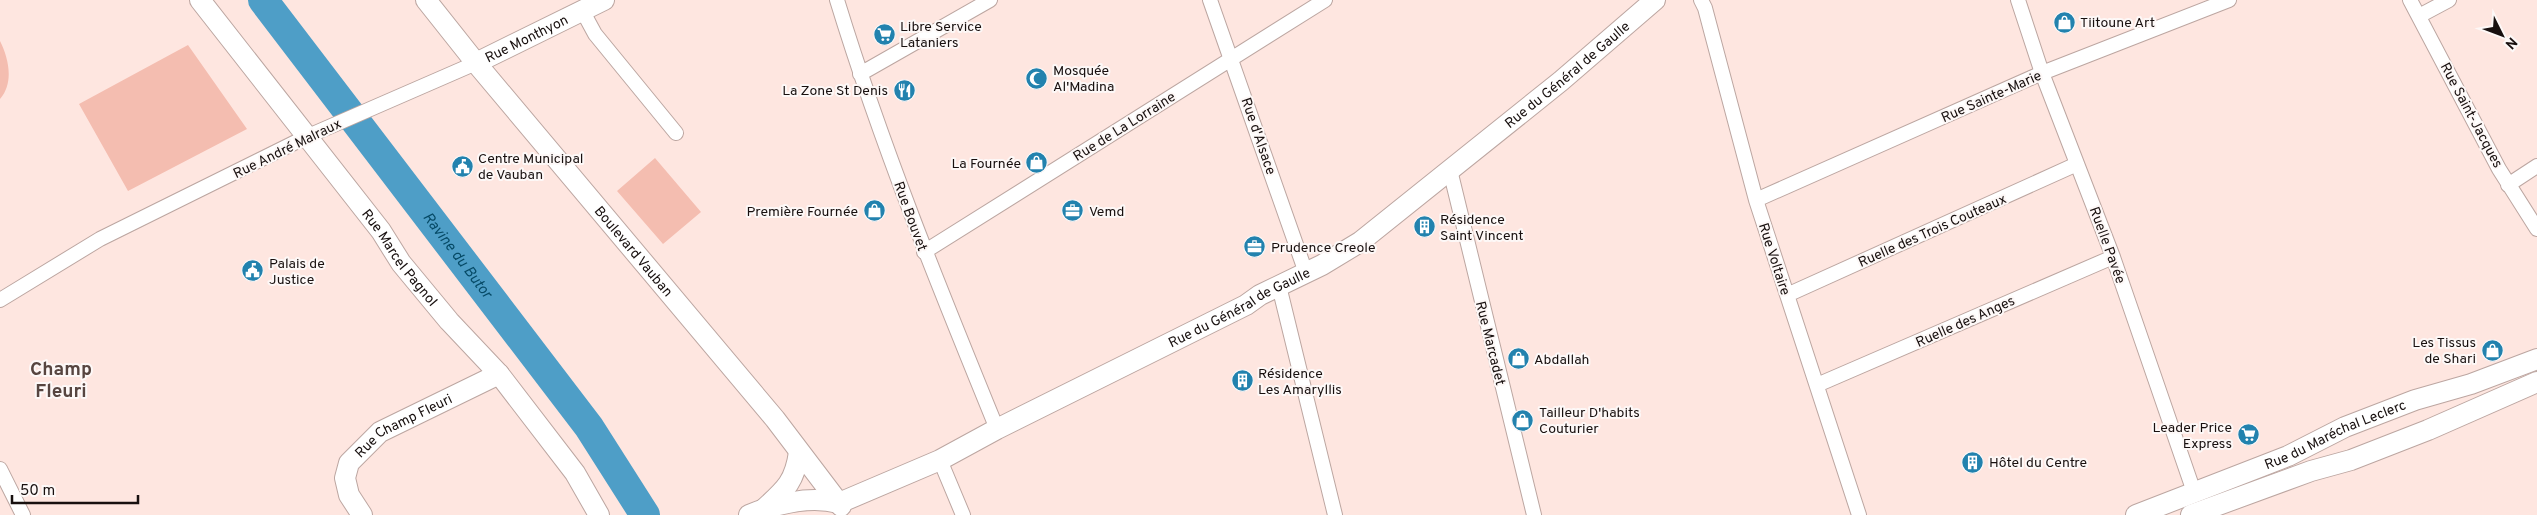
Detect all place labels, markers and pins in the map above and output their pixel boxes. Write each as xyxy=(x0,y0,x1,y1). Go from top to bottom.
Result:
shop icon: Tiitoune Art xyxy=(2052,10,2076,34)
place label: Tiitoune Art xyxy=(2080,15,2155,32)
place label: Libre Service Lataniers xyxy=(900,19,982,52)
supermarket icon: Libre Service Lataniers xyxy=(872,22,896,46)
place label: Mosquée Al'Madina xyxy=(1053,63,1114,96)
mosque icon: Mosquée Al'Madina xyxy=(1025,66,1049,90)
restaurant icon: La Zone St Denis xyxy=(892,78,916,102)
place label: La Zone St Denis xyxy=(782,83,888,100)
place label: Centre Municipal de Vauban xyxy=(478,151,584,184)
shop icon: La Fournée xyxy=(1025,151,1049,175)
public building icon: Centre Municipal de Vauban xyxy=(450,154,474,178)
place label: La Fournée xyxy=(951,156,1021,173)
shop icon: Première Fournée xyxy=(862,199,886,223)
office icon: Vemd xyxy=(1061,199,1085,223)
place label: Première Fournée xyxy=(746,204,858,221)
place label: Vemd xyxy=(1089,204,1124,221)
place label: Résidence Saint Vincent xyxy=(1440,212,1524,245)
building icon: Résidence Saint Vincent xyxy=(1412,215,1436,239)
office icon: Prudence Creole xyxy=(1243,235,1267,259)
place label: Prudence Creole xyxy=(1271,240,1375,257)
place label: Palais de Justice xyxy=(269,256,325,289)
public building icon: Palais de Justice xyxy=(241,259,265,283)
place label: Les Tissus de Shari xyxy=(2412,335,2476,368)
shop icon: Les Tissus de Shari xyxy=(2480,338,2504,362)
shop icon: Abdallah xyxy=(1506,347,1530,371)
place label: Abdallah xyxy=(1534,352,1589,369)
place label: Résidence Les Amaryllis xyxy=(1258,366,1342,399)
building icon: Résidence Les Amaryllis xyxy=(1230,369,1254,393)
place label: Tailleur D'habits Couturier xyxy=(1539,405,1640,438)
shop icon: Tailleur D'habits Couturier xyxy=(1511,408,1535,432)
place label: Leader Price Express xyxy=(2152,420,2232,453)
supermarket icon: Leader Price Express xyxy=(2236,423,2260,447)
building icon: Hôtel du Centre xyxy=(1961,450,1985,474)
place label: Hôtel du Centre xyxy=(1989,455,2087,472)

